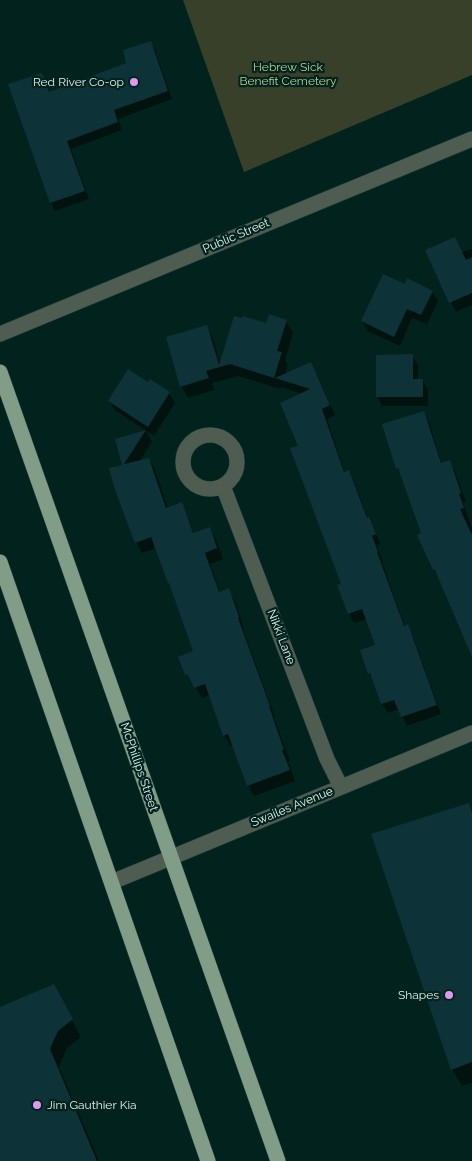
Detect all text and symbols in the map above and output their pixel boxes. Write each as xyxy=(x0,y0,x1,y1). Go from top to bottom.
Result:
park label: Hebrew Sick Benefit Cemetery xyxy=(239,60,337,88)
place label: Red River Co-op xyxy=(33,75,124,89)
marker: Red River Co-op xyxy=(128,76,140,88)
street label: Public Street xyxy=(201,216,271,256)
street label: Nikki Lane xyxy=(264,607,298,667)
street label: McPhillips Street xyxy=(117,721,161,813)
street label: Swailes Avenue xyxy=(249,784,335,830)
place label: Shapes xyxy=(398,988,439,1002)
marker: Shapes xyxy=(443,989,455,1001)
place label: Jim Gauthier Kia xyxy=(47,1098,137,1112)
marker: Jim Gauthier Kia xyxy=(31,1099,43,1111)

